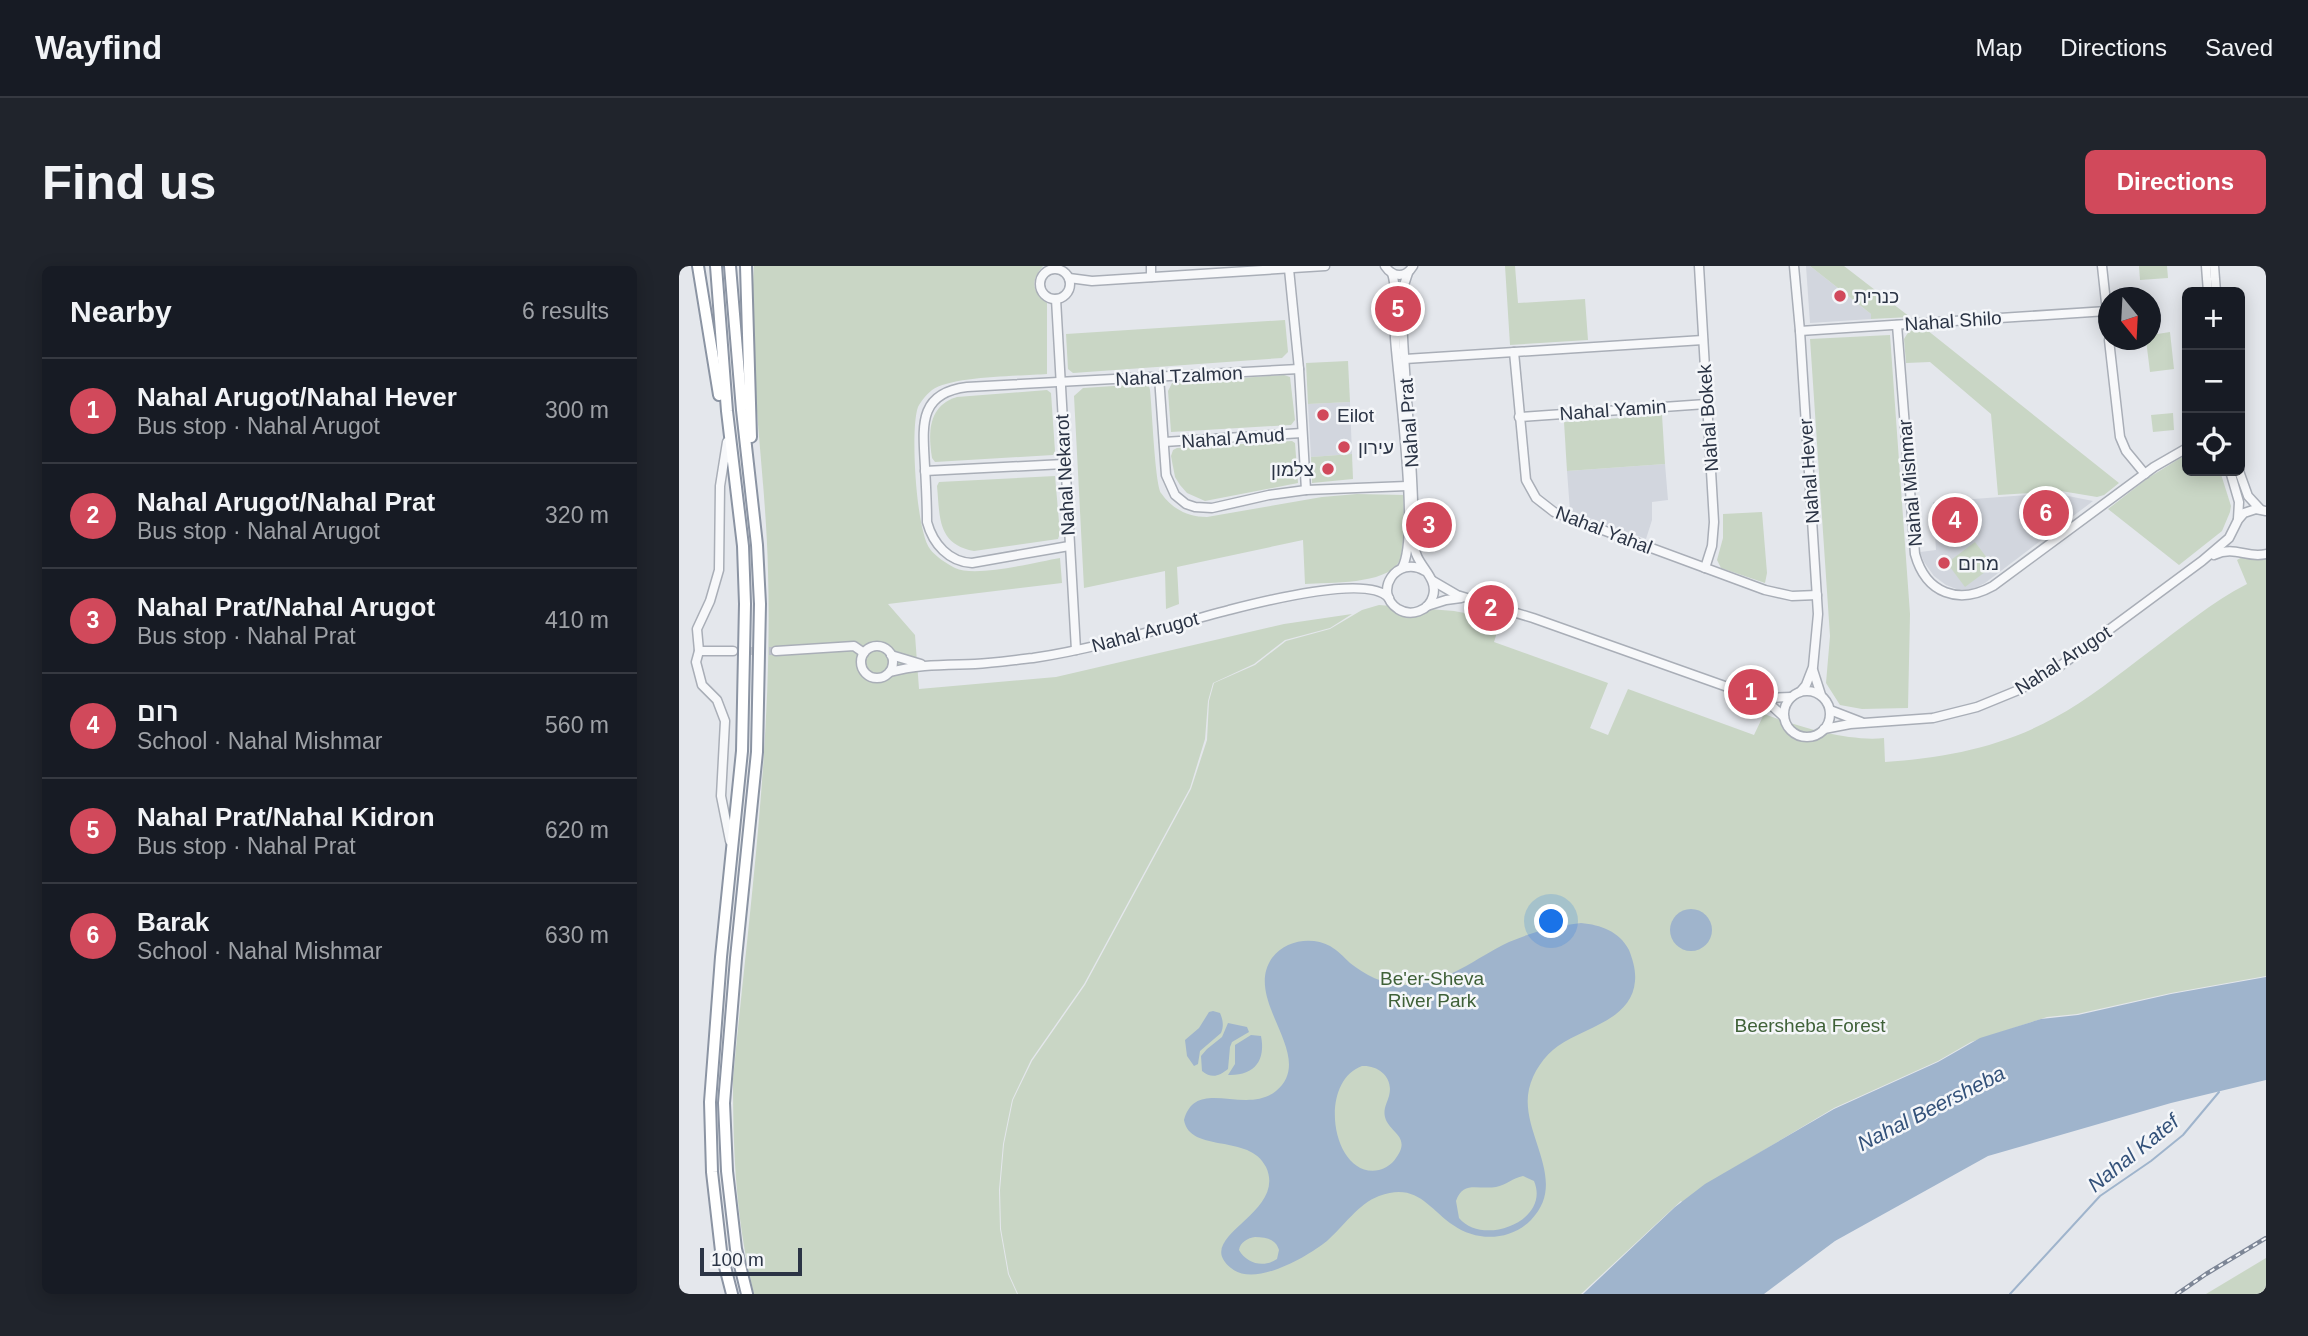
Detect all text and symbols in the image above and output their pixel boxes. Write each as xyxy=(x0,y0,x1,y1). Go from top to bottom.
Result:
text: Wayfind xyxy=(35,29,162,66)
text: Map xyxy=(1976,34,2022,61)
text: Directions xyxy=(2060,34,2167,61)
text: Saved xyxy=(2205,34,2273,61)
button: Directions xyxy=(2085,150,2266,214)
text: Find us xyxy=(42,155,216,209)
pin: 5 xyxy=(1375,283,1421,335)
place label: כנרית xyxy=(1854,286,1899,307)
north arrow xyxy=(2098,287,2161,350)
map controls xyxy=(2182,287,2245,476)
button: + xyxy=(2182,287,2245,350)
marker: כנרית xyxy=(1832,288,1848,304)
text: Nearby xyxy=(70,295,172,328)
text: 6 results xyxy=(522,298,609,324)
street label: Nahal Shilo xyxy=(1904,307,2002,335)
button: − xyxy=(2182,350,2245,413)
street label: Nahal Tzalmon xyxy=(1115,362,1243,390)
street label: Nahal Bokek xyxy=(1694,363,1722,472)
street label: Nahal Prat xyxy=(1395,377,1423,469)
text: Nahal Arugot/Nahal Hever xyxy=(137,382,457,412)
street label: Nahal Yamin xyxy=(1559,396,1667,424)
text: 1 xyxy=(87,397,99,423)
text: 300 m xyxy=(545,397,609,423)
place label: Eilot xyxy=(1337,405,1375,426)
marker: Eilot xyxy=(1315,407,1331,423)
text: Bus stop · Nahal Arugot xyxy=(137,413,380,439)
street label: Nahal Nekarot xyxy=(1051,413,1079,536)
button: locate xyxy=(2182,413,2245,476)
street label: Nahal Hever xyxy=(1795,417,1823,524)
street label: Nahal Mishmar xyxy=(1894,418,1926,548)
street label: Nahal Amud xyxy=(1181,424,1285,452)
place label: עירון xyxy=(1358,437,1394,458)
marker: עירון xyxy=(1336,439,1352,455)
place label: צלמון xyxy=(1271,459,1314,480)
marker: צלמון xyxy=(1320,461,1336,477)
text: Nahal Arugot/Nahal Prat xyxy=(137,487,435,517)
pin: 6 xyxy=(2023,487,2069,539)
pin: 4 xyxy=(1932,494,1978,546)
pin: 3 xyxy=(1406,499,1452,551)
text: 2 xyxy=(87,502,99,528)
text: 320 m xyxy=(545,502,609,528)
street label: Nahal Yahal xyxy=(1553,502,1655,558)
text: Bus stop · Nahal Arugot xyxy=(137,518,380,544)
place label: מרום xyxy=(1958,553,1999,574)
marker: מרום xyxy=(1936,555,1952,571)
pin: 2 xyxy=(1468,582,1514,634)
text: Nahal Prat/Nahal Arugot xyxy=(137,592,435,622)
text: 3 xyxy=(87,607,99,633)
text: 410 m xyxy=(545,607,609,633)
street label: Nahal Arugot xyxy=(1089,607,1201,656)
street label: Nahal Arugot xyxy=(2011,621,2115,699)
text: Bus stop · Nahal Prat xyxy=(137,623,356,649)
pin: 1 xyxy=(1728,666,1774,718)
text: רום xyxy=(137,697,179,727)
text: 4 xyxy=(87,712,99,738)
text: 560 m xyxy=(545,712,609,738)
text: School · Nahal Mishmar xyxy=(137,728,382,754)
text: Nahal Prat/Nahal Kidron xyxy=(137,802,435,832)
text: 5 xyxy=(87,817,99,843)
text: 620 m xyxy=(545,817,609,843)
text: Bus stop · Nahal Prat xyxy=(137,833,356,859)
your location xyxy=(1534,904,1568,938)
text: Barak xyxy=(137,907,209,937)
text: 6 xyxy=(87,922,99,948)
text: 630 m xyxy=(545,922,609,948)
text: School · Nahal Mishmar xyxy=(137,938,382,964)
park label: Be'er-Sheva River Park xyxy=(1380,968,1484,1011)
park label: Beersheba Forest xyxy=(1734,1015,1886,1036)
water label: Nahal Beersheba xyxy=(1853,1061,2009,1155)
water label: Nahal Katef xyxy=(2083,1108,2185,1196)
scale bar xyxy=(700,1245,801,1277)
text: 100 m xyxy=(711,1249,764,1270)

